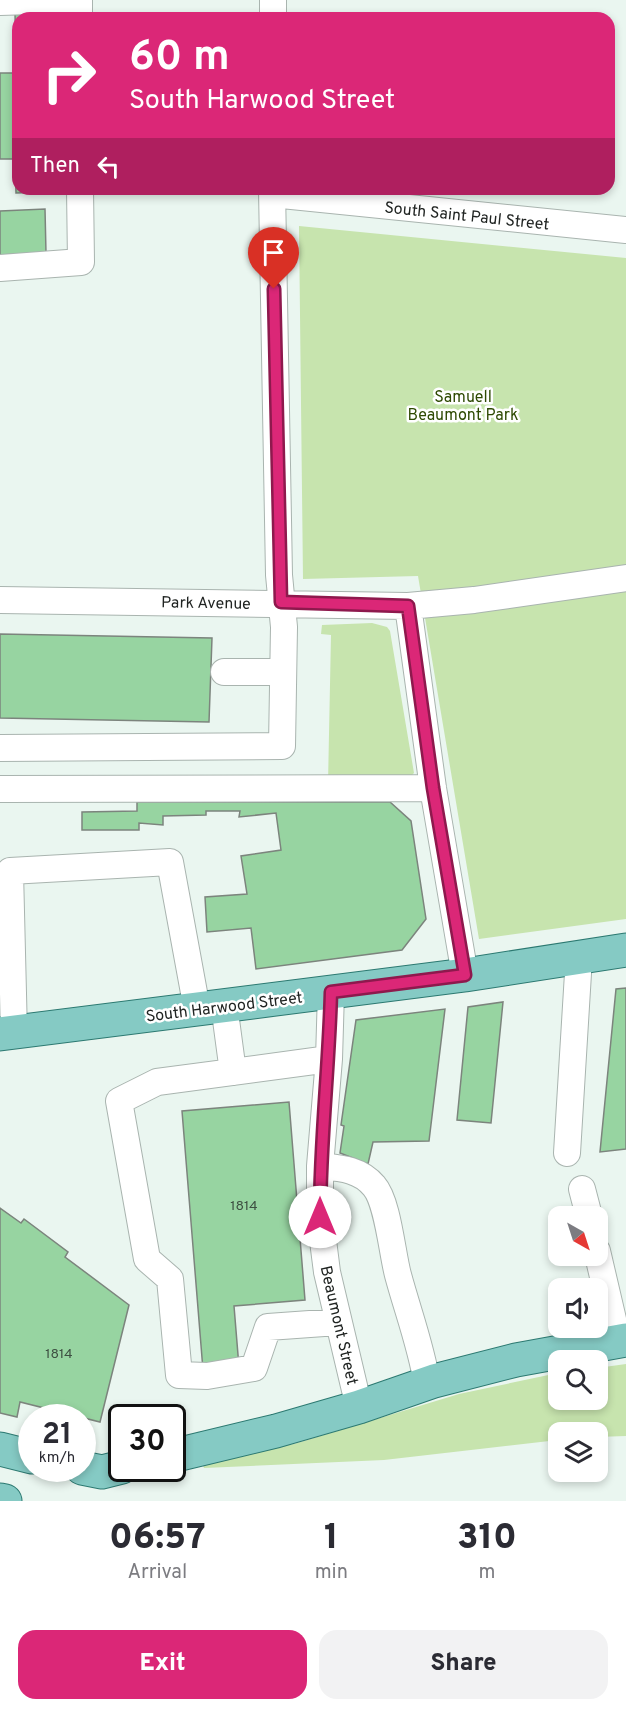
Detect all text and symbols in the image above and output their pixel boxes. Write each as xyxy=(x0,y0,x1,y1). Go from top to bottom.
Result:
text: 60 m xyxy=(129,32,230,85)
icon: right xyxy=(30,36,108,114)
text: South Harwood Street xyxy=(129,84,395,118)
icon: left xyxy=(92,150,125,183)
text: Then xyxy=(30,153,80,180)
street label: South Saint Paul Street xyxy=(383,198,550,236)
pin xyxy=(248,227,299,289)
icon: arrive xyxy=(257,236,290,269)
park label: Samuell Beaumont Park xyxy=(408,388,518,426)
street label: Park Avenue xyxy=(161,593,251,615)
street label: South Harwood Street xyxy=(145,988,304,1028)
position arrow xyxy=(288,1185,352,1249)
house number: 1814 xyxy=(230,1198,258,1215)
north arrow xyxy=(548,1206,608,1266)
map controls xyxy=(548,1206,608,1482)
street label: Beaumont Street xyxy=(315,1264,362,1387)
button: sound xyxy=(548,1278,608,1338)
house number: 1814 xyxy=(45,1346,73,1363)
button: search xyxy=(548,1350,608,1410)
speed limit sign: 30 xyxy=(108,1404,186,1482)
text: 21 xyxy=(42,1417,72,1454)
button: layers xyxy=(548,1422,608,1482)
text: km/h xyxy=(39,1449,75,1468)
text: 06:57 xyxy=(109,1516,206,1562)
text: 1 xyxy=(324,1516,339,1562)
text: 310 xyxy=(457,1516,517,1562)
text: Arrival xyxy=(128,1560,187,1586)
text: min xyxy=(315,1560,348,1586)
text: m xyxy=(478,1560,495,1586)
button: Exit xyxy=(18,1630,307,1699)
button: Share xyxy=(319,1630,608,1699)

